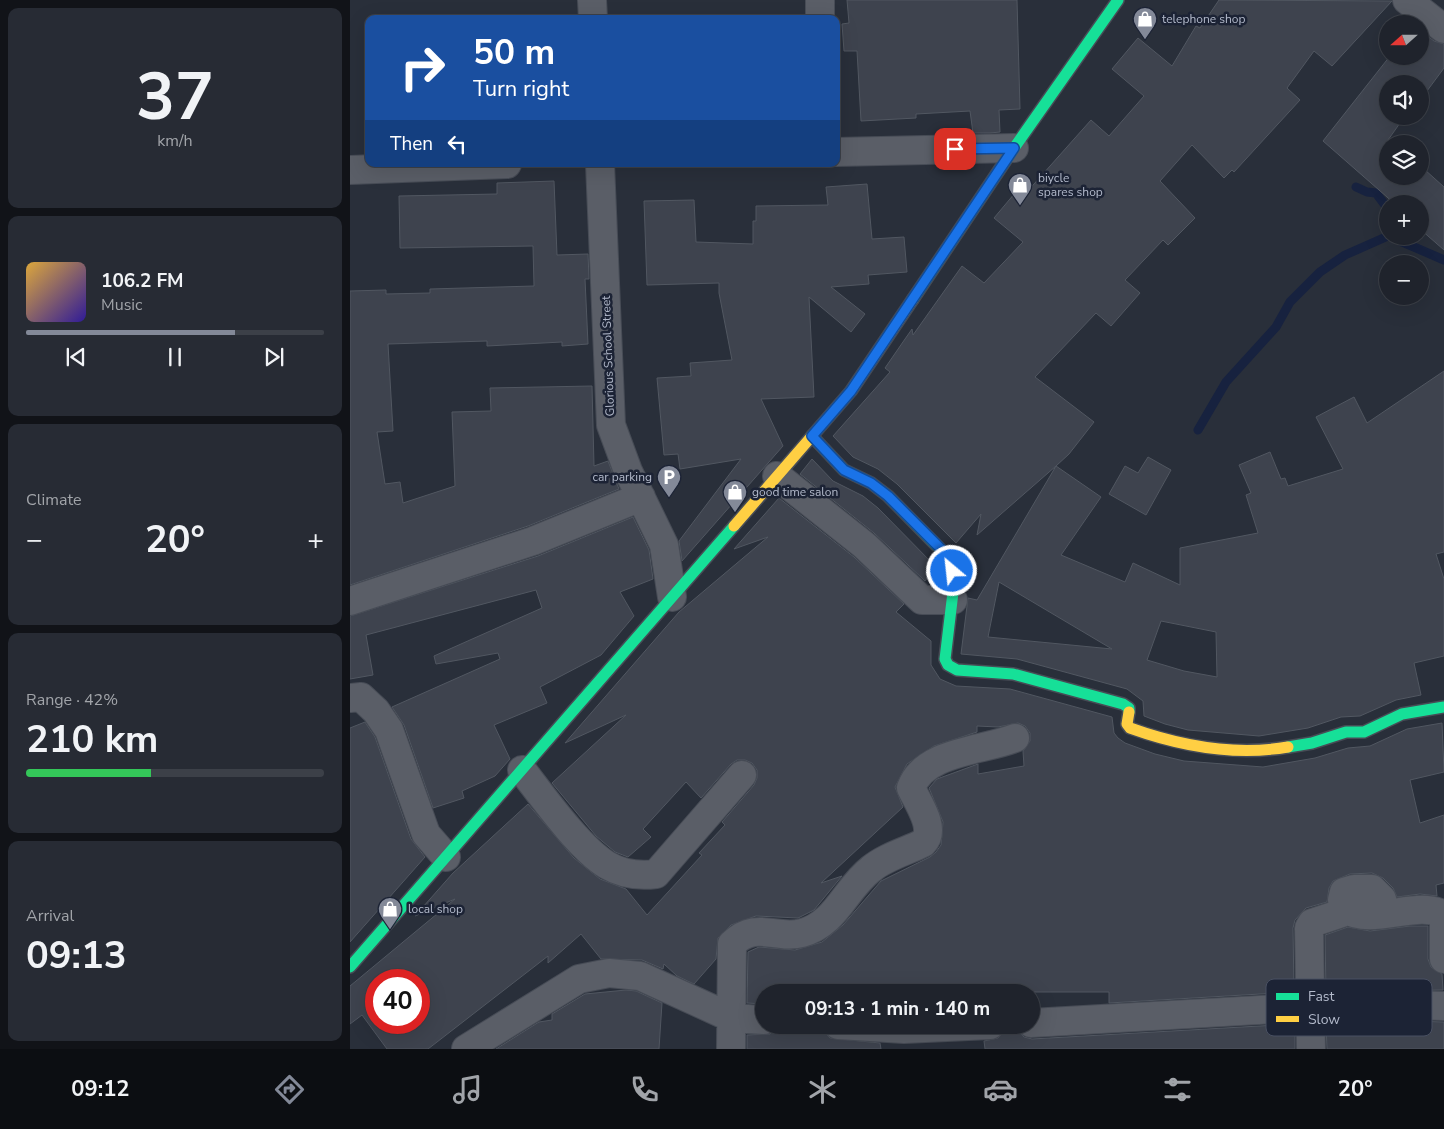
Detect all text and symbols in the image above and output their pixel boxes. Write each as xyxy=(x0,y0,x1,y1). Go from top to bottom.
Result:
shop icon: telephone shop xyxy=(1132,6,1158,40)
place label: telephone shop xyxy=(1162,11,1245,27)
north arrow xyxy=(1379,15,1429,65)
map controls xyxy=(1379,15,1429,305)
text: 50 m xyxy=(473,29,555,76)
icon: right xyxy=(390,35,455,100)
text: 37 xyxy=(136,53,214,142)
text: Turn right xyxy=(473,74,569,104)
button: sound xyxy=(1379,75,1429,125)
pin xyxy=(934,128,976,170)
text: km/h xyxy=(157,130,193,152)
icon: left xyxy=(443,130,471,158)
text: Then xyxy=(390,131,433,157)
icon: arrive xyxy=(941,135,969,163)
button: layers xyxy=(1379,135,1429,185)
place label: biycle spares shop xyxy=(1038,170,1103,200)
shop icon: biycle spares shop xyxy=(1007,172,1033,206)
button: + xyxy=(1379,195,1429,245)
button: − xyxy=(1379,255,1429,305)
text: 106.2 FM xyxy=(101,268,184,294)
text: Music xyxy=(101,294,142,316)
street label: Glorious School Street xyxy=(598,295,618,417)
icon: previous xyxy=(62,343,90,371)
icon: pause xyxy=(161,343,189,371)
icon: next xyxy=(260,343,288,371)
parking icon: car parking xyxy=(656,464,682,498)
place label: car parking xyxy=(592,469,652,485)
shop icon: good time salon xyxy=(722,479,748,513)
place label: good time salon xyxy=(752,484,838,500)
text: Climate xyxy=(26,489,81,511)
text: 20° xyxy=(145,514,205,565)
text: − xyxy=(26,521,43,559)
text: + xyxy=(307,521,324,559)
position arrow xyxy=(925,544,977,596)
text: Range · 42% xyxy=(26,689,118,711)
text: 210 km xyxy=(26,714,158,765)
shop icon: local shop xyxy=(377,896,403,930)
place label: local shop xyxy=(408,901,463,917)
text: Arrival xyxy=(26,905,74,927)
text: 09:13 xyxy=(26,930,127,981)
speed limit sign: 40 xyxy=(365,969,430,1034)
legend xyxy=(1266,979,1432,1036)
text: Fast xyxy=(1308,987,1334,1006)
text: 09:13 · 1 min · 140 m xyxy=(805,996,990,1022)
text: Slow xyxy=(1308,1010,1340,1029)
icon: directions xyxy=(272,1072,307,1107)
icon: music xyxy=(450,1072,485,1107)
icon: phone xyxy=(627,1072,662,1107)
icon: climate xyxy=(805,1072,840,1107)
icon: car xyxy=(983,1072,1018,1107)
icon: filters xyxy=(1160,1072,1195,1107)
text: 09:12 xyxy=(71,1074,130,1104)
text: 20° xyxy=(1338,1074,1373,1104)

